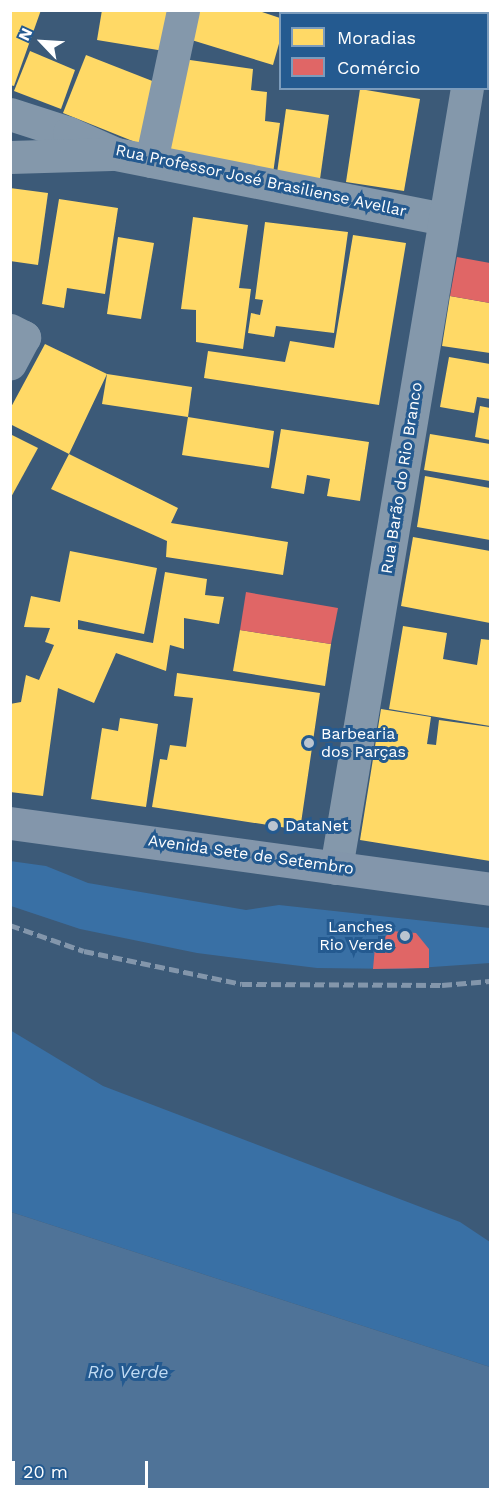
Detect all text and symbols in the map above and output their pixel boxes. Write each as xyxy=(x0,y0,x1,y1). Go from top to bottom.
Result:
north arrow xyxy=(12,12,72,72)
legend xyxy=(279,12,489,90)
text: N xyxy=(14,25,36,44)
text: Moradias xyxy=(337,27,416,48)
text: Comércio xyxy=(337,57,420,78)
street label: Rua Professor José Brasiliense Avellar xyxy=(113,141,409,221)
street label: Rua Barão do Rio Branco xyxy=(377,381,427,575)
place label: Barbearia dos Parças xyxy=(321,724,406,762)
marker: Barbearia dos Parças xyxy=(302,736,316,750)
place label: DataNet xyxy=(285,816,348,836)
marker: DataNet xyxy=(266,819,280,833)
street label: Avenida Sete de Setembro xyxy=(147,831,355,879)
place label: Lanches Rio Verde xyxy=(319,917,393,955)
marker: Lanches Rio Verde xyxy=(398,929,412,943)
water label: Rio Verde xyxy=(87,1361,169,1383)
scale bar xyxy=(15,1449,152,1487)
text: 20 m xyxy=(23,1461,68,1482)

